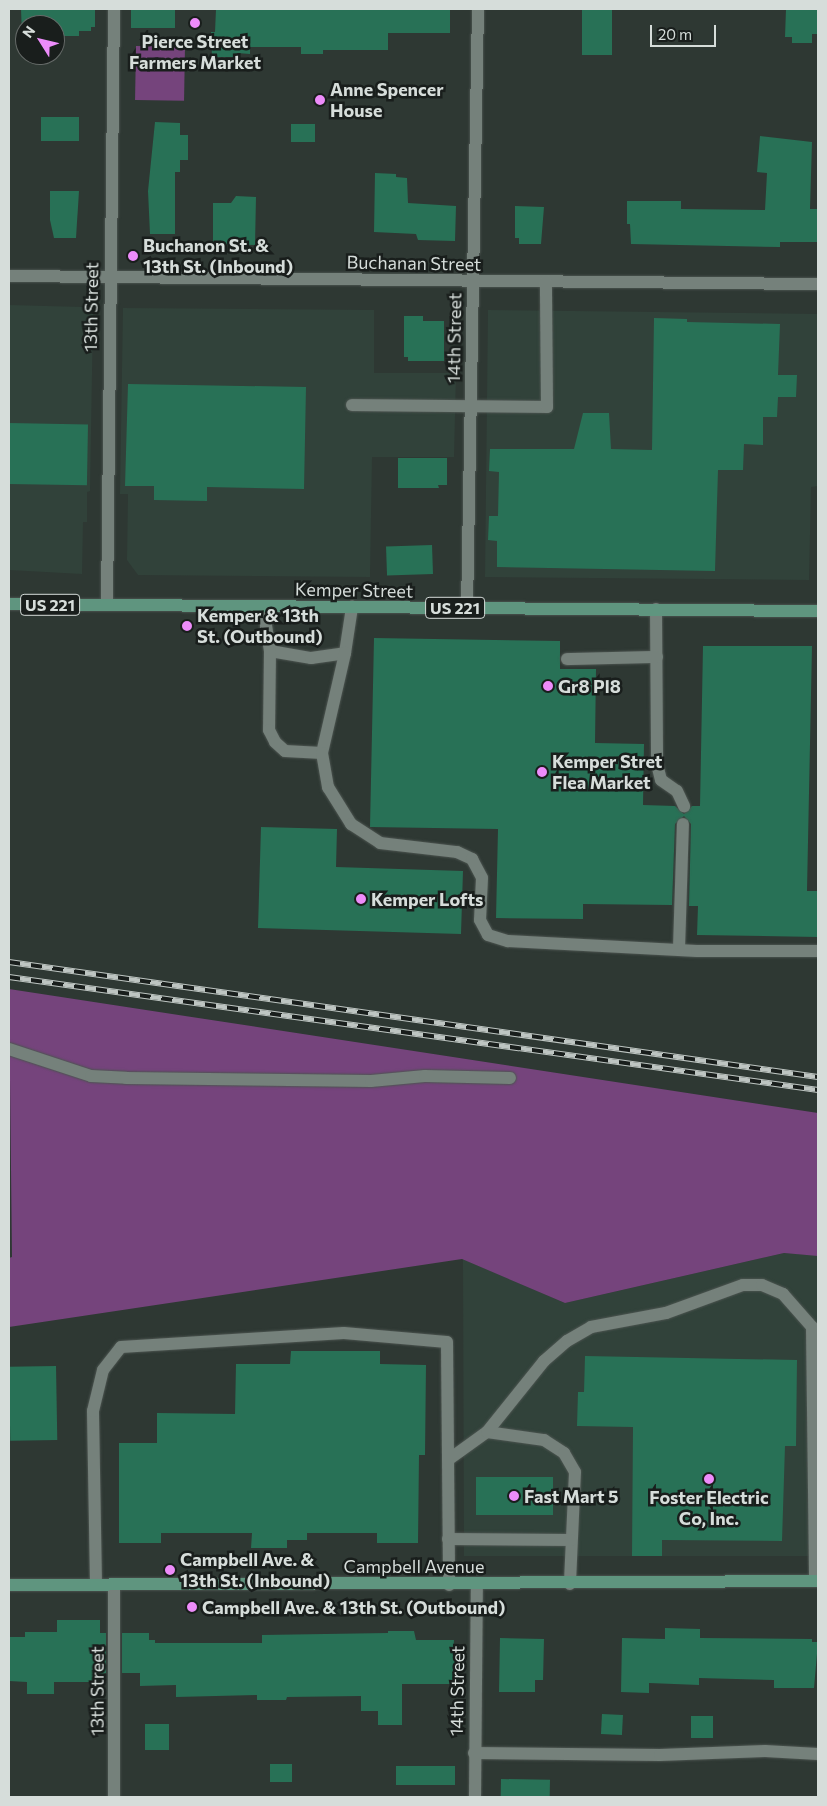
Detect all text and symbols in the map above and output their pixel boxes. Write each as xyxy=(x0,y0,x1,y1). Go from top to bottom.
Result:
north arrow xyxy=(15,15,65,65)
scale bar xyxy=(652,15,718,47)
marker: Pierce Street Farmers Market xyxy=(189,17,201,29)
text: N xyxy=(18,22,38,41)
text: 20 m xyxy=(658,25,692,43)
place label: Pierce Street Farmers Market xyxy=(129,31,261,74)
place label: Anne Spencer House xyxy=(330,79,444,122)
marker: Anne Spencer House xyxy=(314,94,326,106)
place label: Buchanon St. & 13th St. (Inbound) xyxy=(143,235,293,278)
marker: Buchanon St. & 13th St. (Inbound) xyxy=(127,250,139,262)
street label: Buchanan Street xyxy=(346,251,482,275)
street label: 13th Street xyxy=(79,262,103,352)
street label: 14th Street xyxy=(442,293,466,383)
street label: Kemper Street xyxy=(295,578,413,602)
road number: US 221 xyxy=(20,592,80,618)
road number: US 221 xyxy=(425,594,485,622)
place label: Kemper & 13th St. (Outbound) xyxy=(197,605,323,648)
marker: Kemper & 13th St. (Outbound) xyxy=(181,620,193,632)
place label: Gr8 Pl8 xyxy=(558,675,621,697)
marker: Gr8 Pl8 xyxy=(542,680,554,692)
place label: Kemper Stret Flea Market xyxy=(552,751,662,794)
marker: Kemper Stret Flea Market xyxy=(536,766,548,778)
place label: Kemper Lofts xyxy=(371,888,483,910)
marker: Kemper Lofts xyxy=(355,893,367,905)
marker: Foster Electric Co, Inc. xyxy=(703,1473,715,1485)
place label: Fast Mart 5 xyxy=(524,1485,618,1507)
place label: Foster Electric Co, Inc. xyxy=(649,1487,769,1530)
marker: Fast Mart 5 xyxy=(508,1490,520,1502)
place label: Campbell Ave. & 13th St. (Inbound) xyxy=(180,1549,330,1592)
street label: Campbell Avenue xyxy=(344,1555,484,1577)
marker: Campbell Ave. & 13th St. (Inbound) xyxy=(164,1564,176,1576)
place label: Campbell Ave. & 13th St. (Outbound) xyxy=(202,1596,506,1618)
marker: Campbell Ave. & 13th St. (Outbound) xyxy=(186,1601,198,1613)
street label: 13th Street xyxy=(86,1646,108,1736)
street label: 14th Street xyxy=(445,1646,469,1736)

